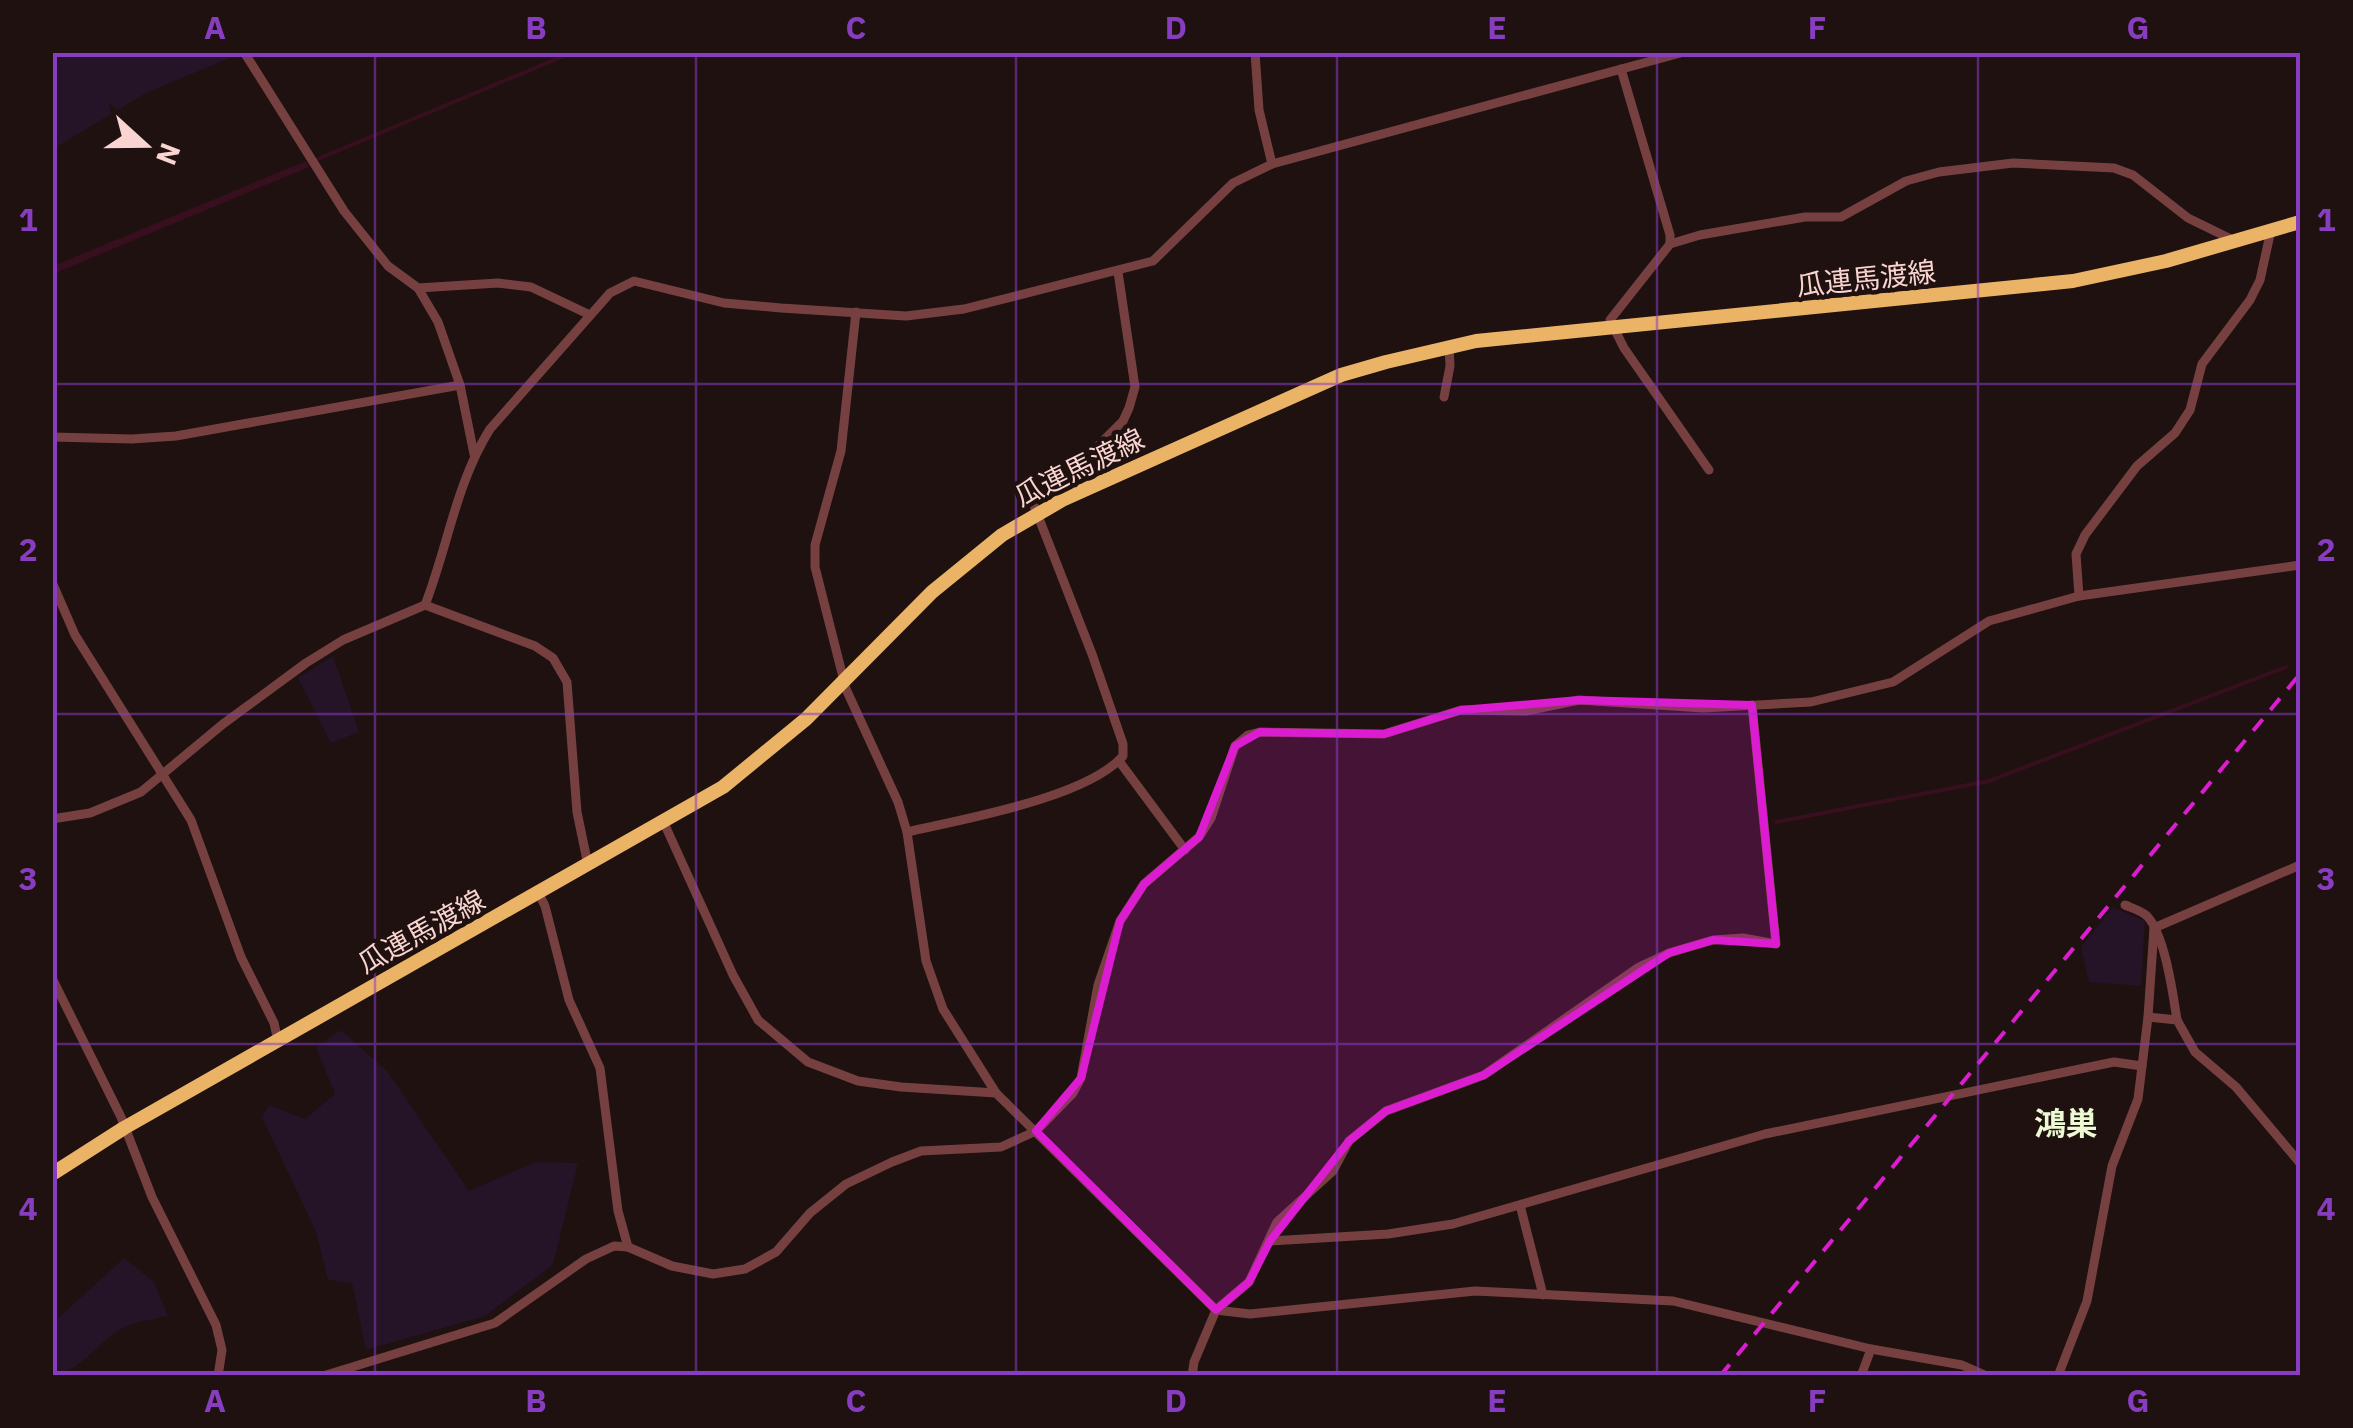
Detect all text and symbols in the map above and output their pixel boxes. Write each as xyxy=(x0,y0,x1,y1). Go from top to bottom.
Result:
text: A xyxy=(204,6,226,48)
text: B xyxy=(525,6,547,48)
text: C xyxy=(846,6,866,48)
text: D xyxy=(1165,6,1187,48)
text: E xyxy=(1487,6,1507,48)
text: F xyxy=(1808,6,1826,48)
text: G xyxy=(2126,6,2150,48)
north arrow xyxy=(95,95,195,195)
text: N xyxy=(148,138,190,170)
text: 1 xyxy=(18,198,38,240)
text: 1 xyxy=(2316,198,2336,240)
street label: 瓜連馬渡線 xyxy=(1794,252,1938,304)
street label: 瓜連馬渡線 xyxy=(1008,420,1150,514)
text: 2 xyxy=(18,528,38,570)
text: 2 xyxy=(2316,528,2336,570)
text: 3 xyxy=(18,857,38,899)
text: 3 xyxy=(2316,857,2336,899)
street label: 瓜連馬渡線 xyxy=(351,881,491,981)
district label: 鴻巣 xyxy=(2034,1102,2098,1144)
text: 4 xyxy=(18,1187,38,1229)
text: 4 xyxy=(2316,1187,2336,1229)
text: A xyxy=(204,1379,226,1421)
text: B xyxy=(525,1379,547,1421)
text: C xyxy=(846,1379,866,1421)
text: D xyxy=(1165,1379,1187,1421)
text: E xyxy=(1487,1379,1507,1421)
text: F xyxy=(1808,1379,1826,1421)
text: G xyxy=(2126,1379,2150,1421)

